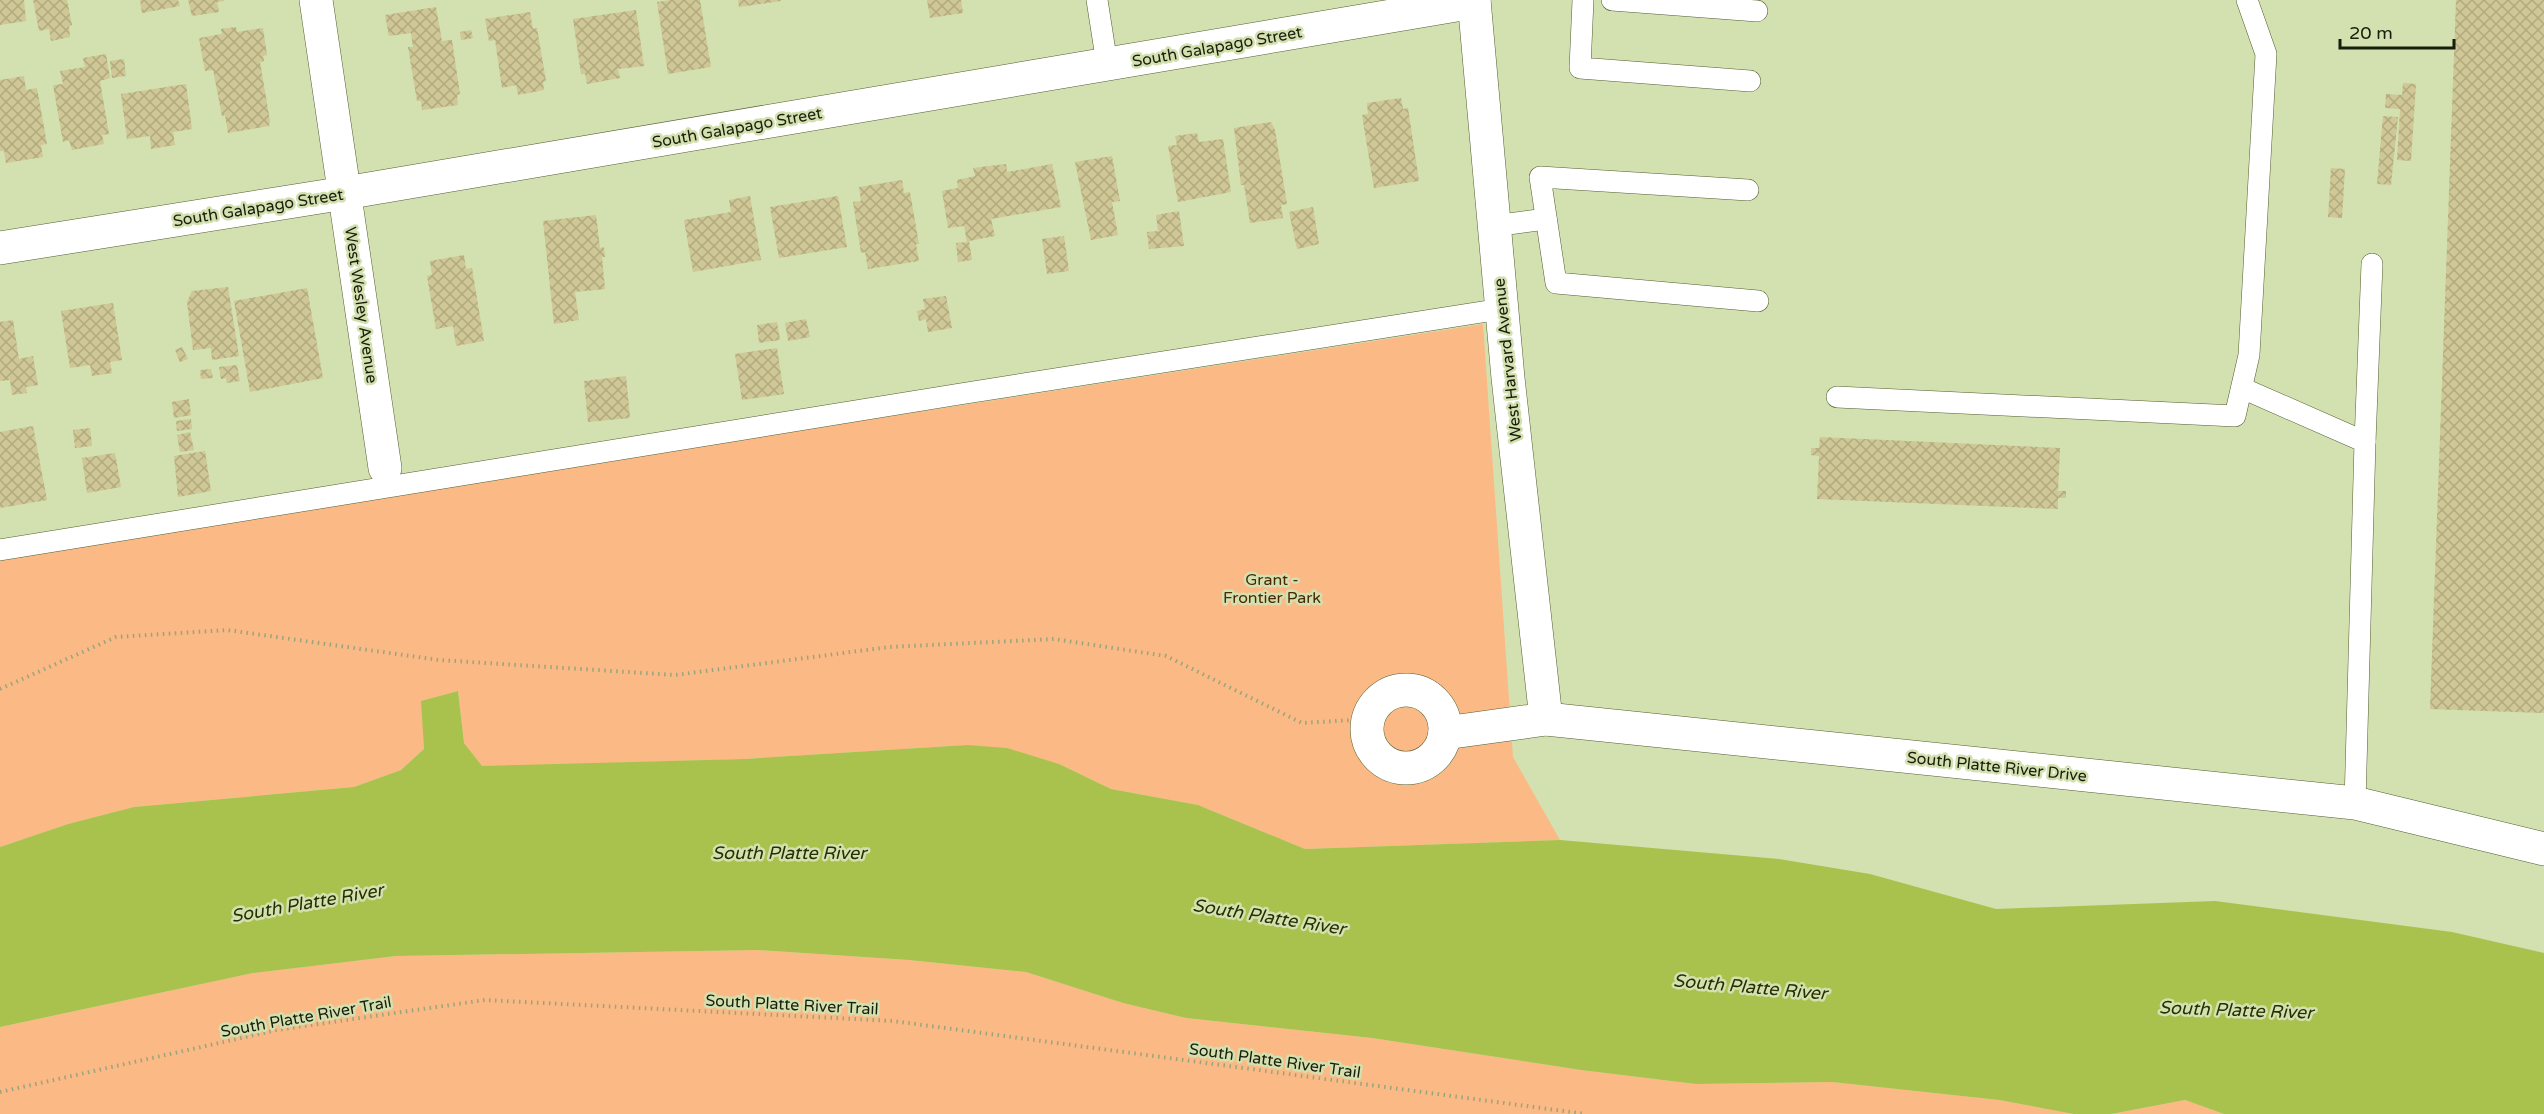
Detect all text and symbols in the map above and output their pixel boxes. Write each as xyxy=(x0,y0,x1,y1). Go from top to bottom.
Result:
scale bar xyxy=(2340,12,2454,50)
street label: South Galapago Street xyxy=(1131,22,1304,72)
text: 20 m xyxy=(2349,22,2393,44)
street label: South Galapago Street xyxy=(651,103,824,153)
street label: South Galapago Street xyxy=(172,185,345,231)
street label: West Wesley Avenue xyxy=(340,226,382,385)
street label: West Harvard Avenue xyxy=(1489,277,1527,443)
park label: Grant - Frontier Park xyxy=(1223,570,1321,608)
street label: South Platte River Drive xyxy=(1906,748,2088,786)
water label: South Platte River xyxy=(712,842,868,864)
water label: South Platte River xyxy=(229,878,387,927)
water label: South Platte River xyxy=(1191,894,1349,940)
water label: South Platte River xyxy=(1672,969,1830,1005)
street label: South Platte River Trail xyxy=(705,990,879,1020)
street label: South Platte River Trail xyxy=(219,992,393,1042)
water label: South Platte River xyxy=(2159,996,2316,1024)
street label: South Platte River Trail xyxy=(1188,1039,1362,1083)

